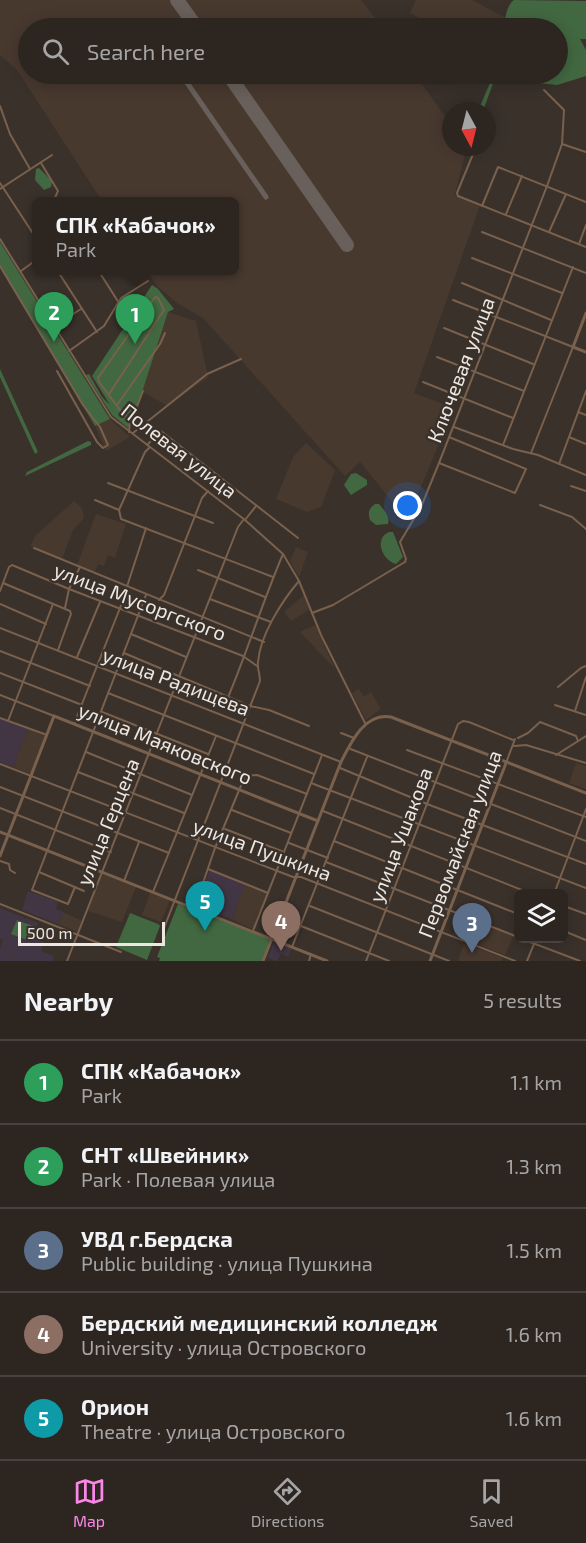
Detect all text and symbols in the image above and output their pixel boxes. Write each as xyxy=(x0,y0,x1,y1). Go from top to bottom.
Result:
search box xyxy=(18,18,568,84)
icon: search xyxy=(39,35,72,68)
text: Search here xyxy=(87,38,205,64)
north arrow xyxy=(442,102,496,156)
popup xyxy=(32,197,239,275)
text: СПК «Кабачок» xyxy=(55,211,216,237)
text: Park xyxy=(55,237,96,261)
pin: 2 xyxy=(34,292,74,342)
pin: 1 xyxy=(116,294,154,344)
street label: Ключевая улица xyxy=(421,294,500,446)
street label: Полевая улица xyxy=(116,398,242,504)
your location xyxy=(393,491,422,520)
street label: улица Мусоргского xyxy=(50,557,230,646)
street label: улица Радищева xyxy=(99,642,254,721)
street label: улица Маяковского xyxy=(75,697,256,790)
street label: Первомайская улица xyxy=(412,747,507,941)
street label: улица Герцена xyxy=(71,754,144,889)
street label: улица Ушакова xyxy=(363,764,438,906)
street label: улица Пушкина xyxy=(189,813,335,886)
pin: 5 xyxy=(186,882,224,931)
map controls xyxy=(514,889,568,943)
button: layers xyxy=(514,889,568,943)
pin: 4 xyxy=(262,902,300,951)
pin: 3 xyxy=(452,904,492,953)
scale bar xyxy=(18,919,165,947)
text: 500 m xyxy=(27,923,72,942)
text: Nearby xyxy=(24,985,113,1016)
text: 5 results xyxy=(483,988,562,1012)
text: СПК «Кабачок» xyxy=(81,1057,241,1083)
text: 1 xyxy=(39,1070,48,1094)
text: 1.1 km xyxy=(510,1070,562,1094)
text: Park xyxy=(81,1083,122,1107)
text: СНТ «Швейник» xyxy=(81,1141,249,1167)
text: 2 xyxy=(38,1154,49,1178)
text: 1.3 km xyxy=(506,1154,562,1178)
text: Park · Полевая улица xyxy=(81,1167,275,1191)
text: УВД г.Бердска xyxy=(81,1225,233,1251)
text: 3 xyxy=(38,1238,49,1262)
text: 1.5 km xyxy=(507,1238,562,1262)
text: Public building · улица Пушкина xyxy=(81,1251,373,1275)
text: Бердский медицинский колледж xyxy=(81,1309,438,1335)
text: 4 xyxy=(37,1322,50,1346)
text: 1.6 km xyxy=(506,1322,562,1346)
text: University · улица Островского xyxy=(81,1335,366,1359)
text: Орион xyxy=(81,1393,149,1419)
text: 5 xyxy=(38,1406,49,1430)
text: 1.6 km xyxy=(506,1406,562,1430)
text: Theatre · улица Островского xyxy=(81,1419,346,1443)
tab: Map xyxy=(73,1475,106,1530)
tab: Directions xyxy=(251,1475,324,1530)
tab: Saved xyxy=(470,1475,513,1530)

